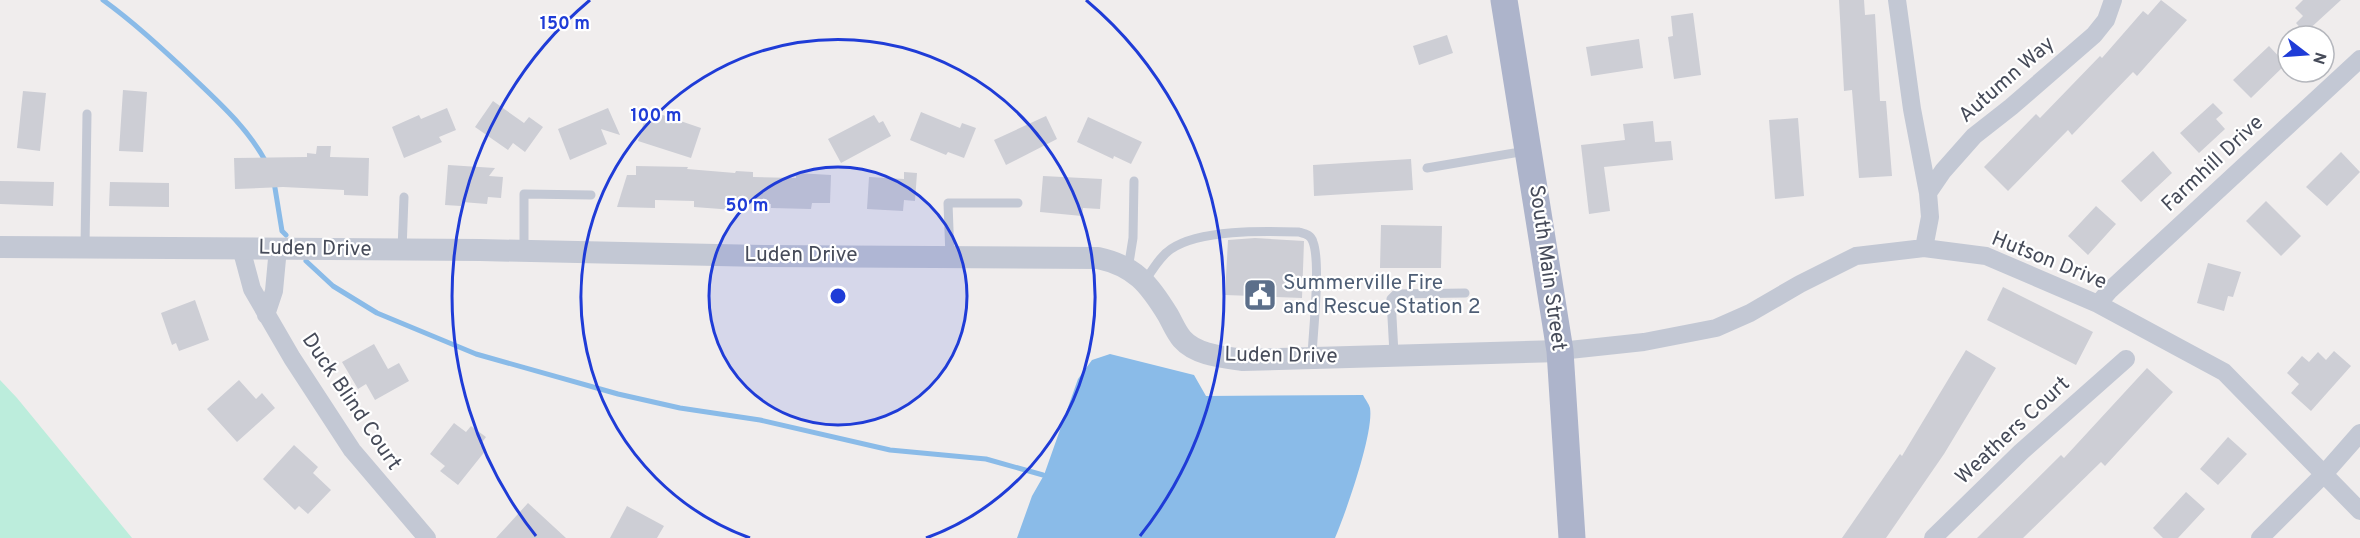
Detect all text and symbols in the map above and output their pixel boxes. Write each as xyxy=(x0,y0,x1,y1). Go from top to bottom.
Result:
text: 150 m xyxy=(540,13,590,36)
north arrow xyxy=(2276,24,2336,84)
street label: Autumn Way xyxy=(1953,31,2061,129)
text: N xyxy=(2307,49,2330,66)
text: 100 m xyxy=(630,105,682,128)
street label: Farmhill Drive xyxy=(2156,110,2270,218)
street label: South Main Street xyxy=(1522,183,1572,353)
text: 50 m xyxy=(725,195,769,218)
street label: Hutson Drive xyxy=(1987,226,2111,296)
street label: Luden Drive xyxy=(258,235,372,263)
street label: Luden Drive xyxy=(744,242,858,269)
place label: Summerville Fire and Rescue Station 2 xyxy=(1283,270,1481,321)
public building icon: Summerville Fire and Rescue Station 2 xyxy=(1242,277,1278,313)
centre of rings xyxy=(828,286,848,306)
street label: Duck Blind Court xyxy=(295,328,407,476)
street label: Luden Drive xyxy=(1224,342,1338,370)
street label: Weathers Court xyxy=(1950,371,2076,491)

